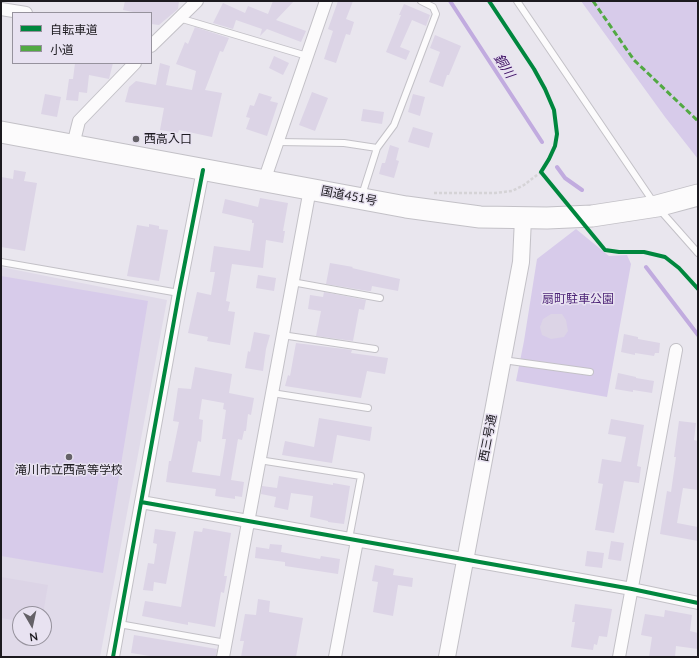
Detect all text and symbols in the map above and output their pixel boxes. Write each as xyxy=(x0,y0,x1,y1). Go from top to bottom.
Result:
legend xyxy=(12,12,152,64)
text: 自転車道 xyxy=(50,22,98,37)
text: 小道 xyxy=(50,42,74,57)
water label: 銅川 xyxy=(490,51,518,81)
place label: 西高入口 xyxy=(144,132,192,146)
marker: 西高入口 xyxy=(131,134,141,144)
street label: 国道451号 xyxy=(320,184,378,208)
park label: 扇町駐車公園 xyxy=(542,292,614,306)
street label: 西三号通 xyxy=(476,413,500,463)
marker: 滝川市立西高等学校 xyxy=(64,452,74,462)
place label: 滝川市立西高等学校 xyxy=(15,463,123,477)
north arrow xyxy=(12,606,52,646)
text: N xyxy=(29,630,39,644)

